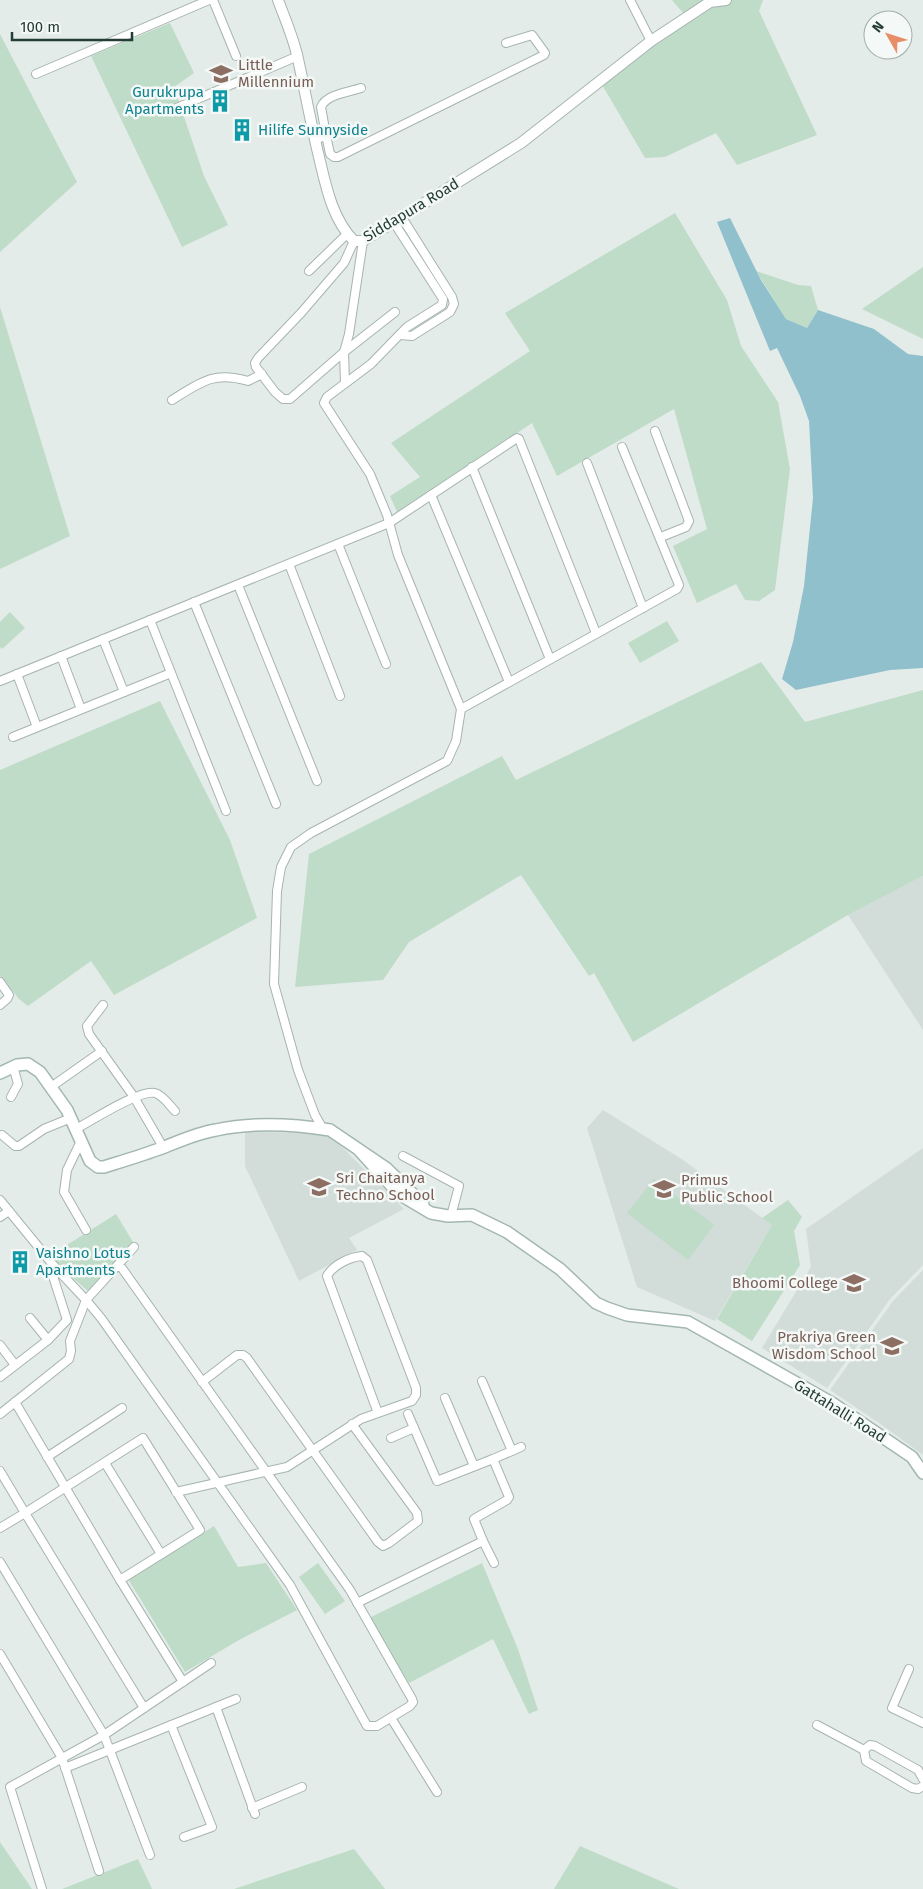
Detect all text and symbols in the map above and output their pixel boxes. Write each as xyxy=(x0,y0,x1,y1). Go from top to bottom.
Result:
scale bar xyxy=(12,10,132,42)
north arrow xyxy=(863,10,913,60)
text: 100 m xyxy=(20,18,60,36)
text: N xyxy=(869,18,888,36)
place label: Little Millennium xyxy=(238,56,314,91)
school or university icon: Little Millennium xyxy=(208,61,234,87)
place label: Gurukrupa Apartments xyxy=(125,83,204,118)
building icon: Gurukrupa Apartments xyxy=(207,88,233,114)
building icon: Hilife Sunnyside xyxy=(229,117,255,143)
place label: Hilife Sunnyside xyxy=(258,121,368,139)
street label: Siddapura Road xyxy=(360,174,462,246)
place label: Sri Chaitanya Techno School xyxy=(336,1169,435,1204)
place label: Primus Public School xyxy=(681,1171,773,1206)
school or university icon: Sri Chaitanya Techno School xyxy=(306,1174,332,1200)
school or university icon: Primus Public School xyxy=(651,1176,677,1202)
place label: Vaishno Lotus Apartments xyxy=(36,1244,130,1279)
building icon: Vaishno Lotus Apartments xyxy=(7,1249,33,1275)
school or university icon: Bhoomi College xyxy=(841,1270,867,1296)
place label: Bhoomi College xyxy=(732,1274,838,1292)
place label: Prakriya Green Wisdom School xyxy=(772,1328,877,1363)
school or university icon: Prakriya Green Wisdom School xyxy=(879,1333,905,1359)
street label: Gattahalli Road xyxy=(791,1376,889,1446)

